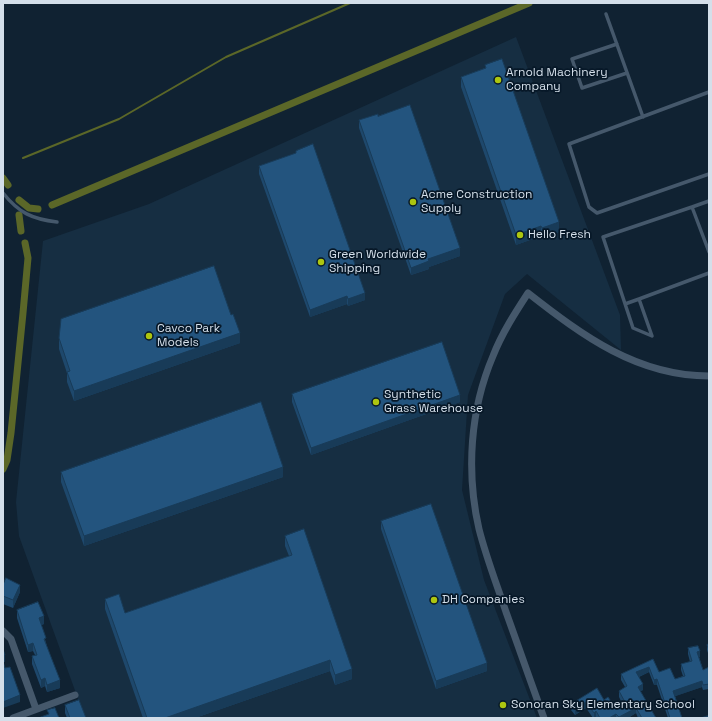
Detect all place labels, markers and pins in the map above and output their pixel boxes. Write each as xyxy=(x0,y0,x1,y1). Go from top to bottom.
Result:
place label: Arnold Machinery Company xyxy=(506,66,608,94)
marker: Arnold Machinery Company xyxy=(493,75,503,85)
place label: Acme Construction Supply xyxy=(421,188,532,216)
marker: Acme Construction Supply xyxy=(408,197,418,207)
place label: Hello Fresh xyxy=(528,228,591,242)
marker: Hello Fresh xyxy=(515,230,525,240)
place label: Green Worldwide Shipping xyxy=(329,248,426,276)
marker: Green Worldwide Shipping xyxy=(316,257,326,267)
place label: Cavco Park Models xyxy=(157,322,220,350)
marker: Cavco Park Models xyxy=(144,331,154,341)
place label: Synthetic Grass Warehouse xyxy=(384,388,483,416)
marker: Synthetic Grass Warehouse xyxy=(371,397,381,407)
place label: DH Companies xyxy=(442,593,525,607)
marker: DH Companies xyxy=(429,595,439,605)
place label: Sonoran Sky Elementary School xyxy=(511,698,695,712)
marker: Sonoran Sky Elementary School xyxy=(498,700,508,710)

